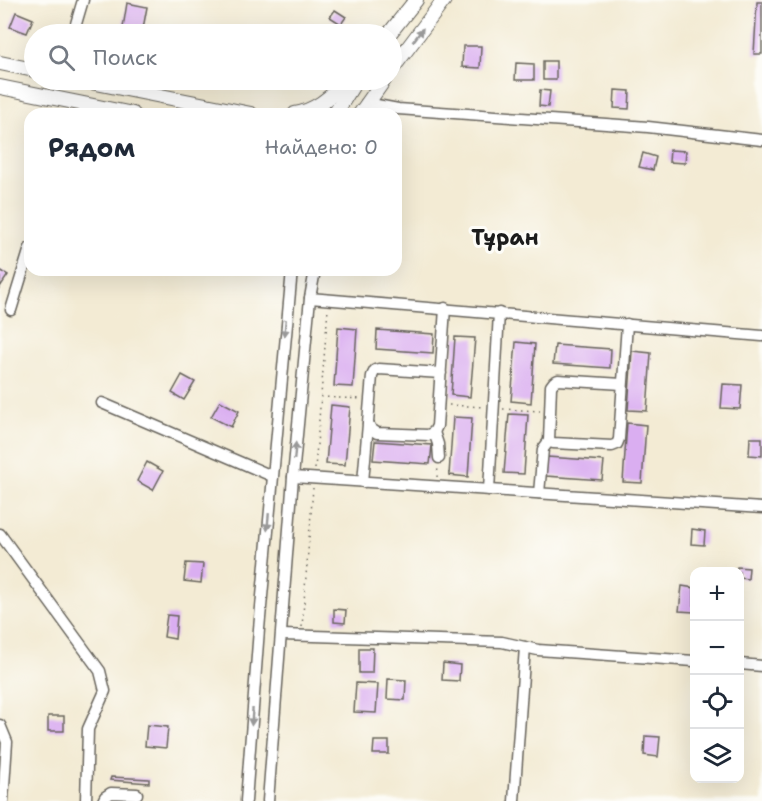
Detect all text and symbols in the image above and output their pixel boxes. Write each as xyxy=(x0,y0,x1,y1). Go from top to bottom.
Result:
search box xyxy=(24,24,402,90)
one-way arrow xyxy=(411,27,423,42)
icon: search xyxy=(45,41,78,74)
text: Поиск xyxy=(93,43,157,72)
text: Рядом xyxy=(48,130,135,165)
text: Найдено: 0 xyxy=(265,134,378,160)
district label: Тұран xyxy=(471,223,539,252)
one-way arrow xyxy=(281,319,290,338)
one-way arrow xyxy=(290,441,300,460)
one-way arrow xyxy=(263,513,273,532)
map controls xyxy=(690,567,744,783)
button: + xyxy=(690,567,744,621)
button: − xyxy=(690,621,744,675)
button: locate xyxy=(690,675,744,729)
one-way arrow xyxy=(248,707,257,726)
button: layers xyxy=(690,729,744,783)

